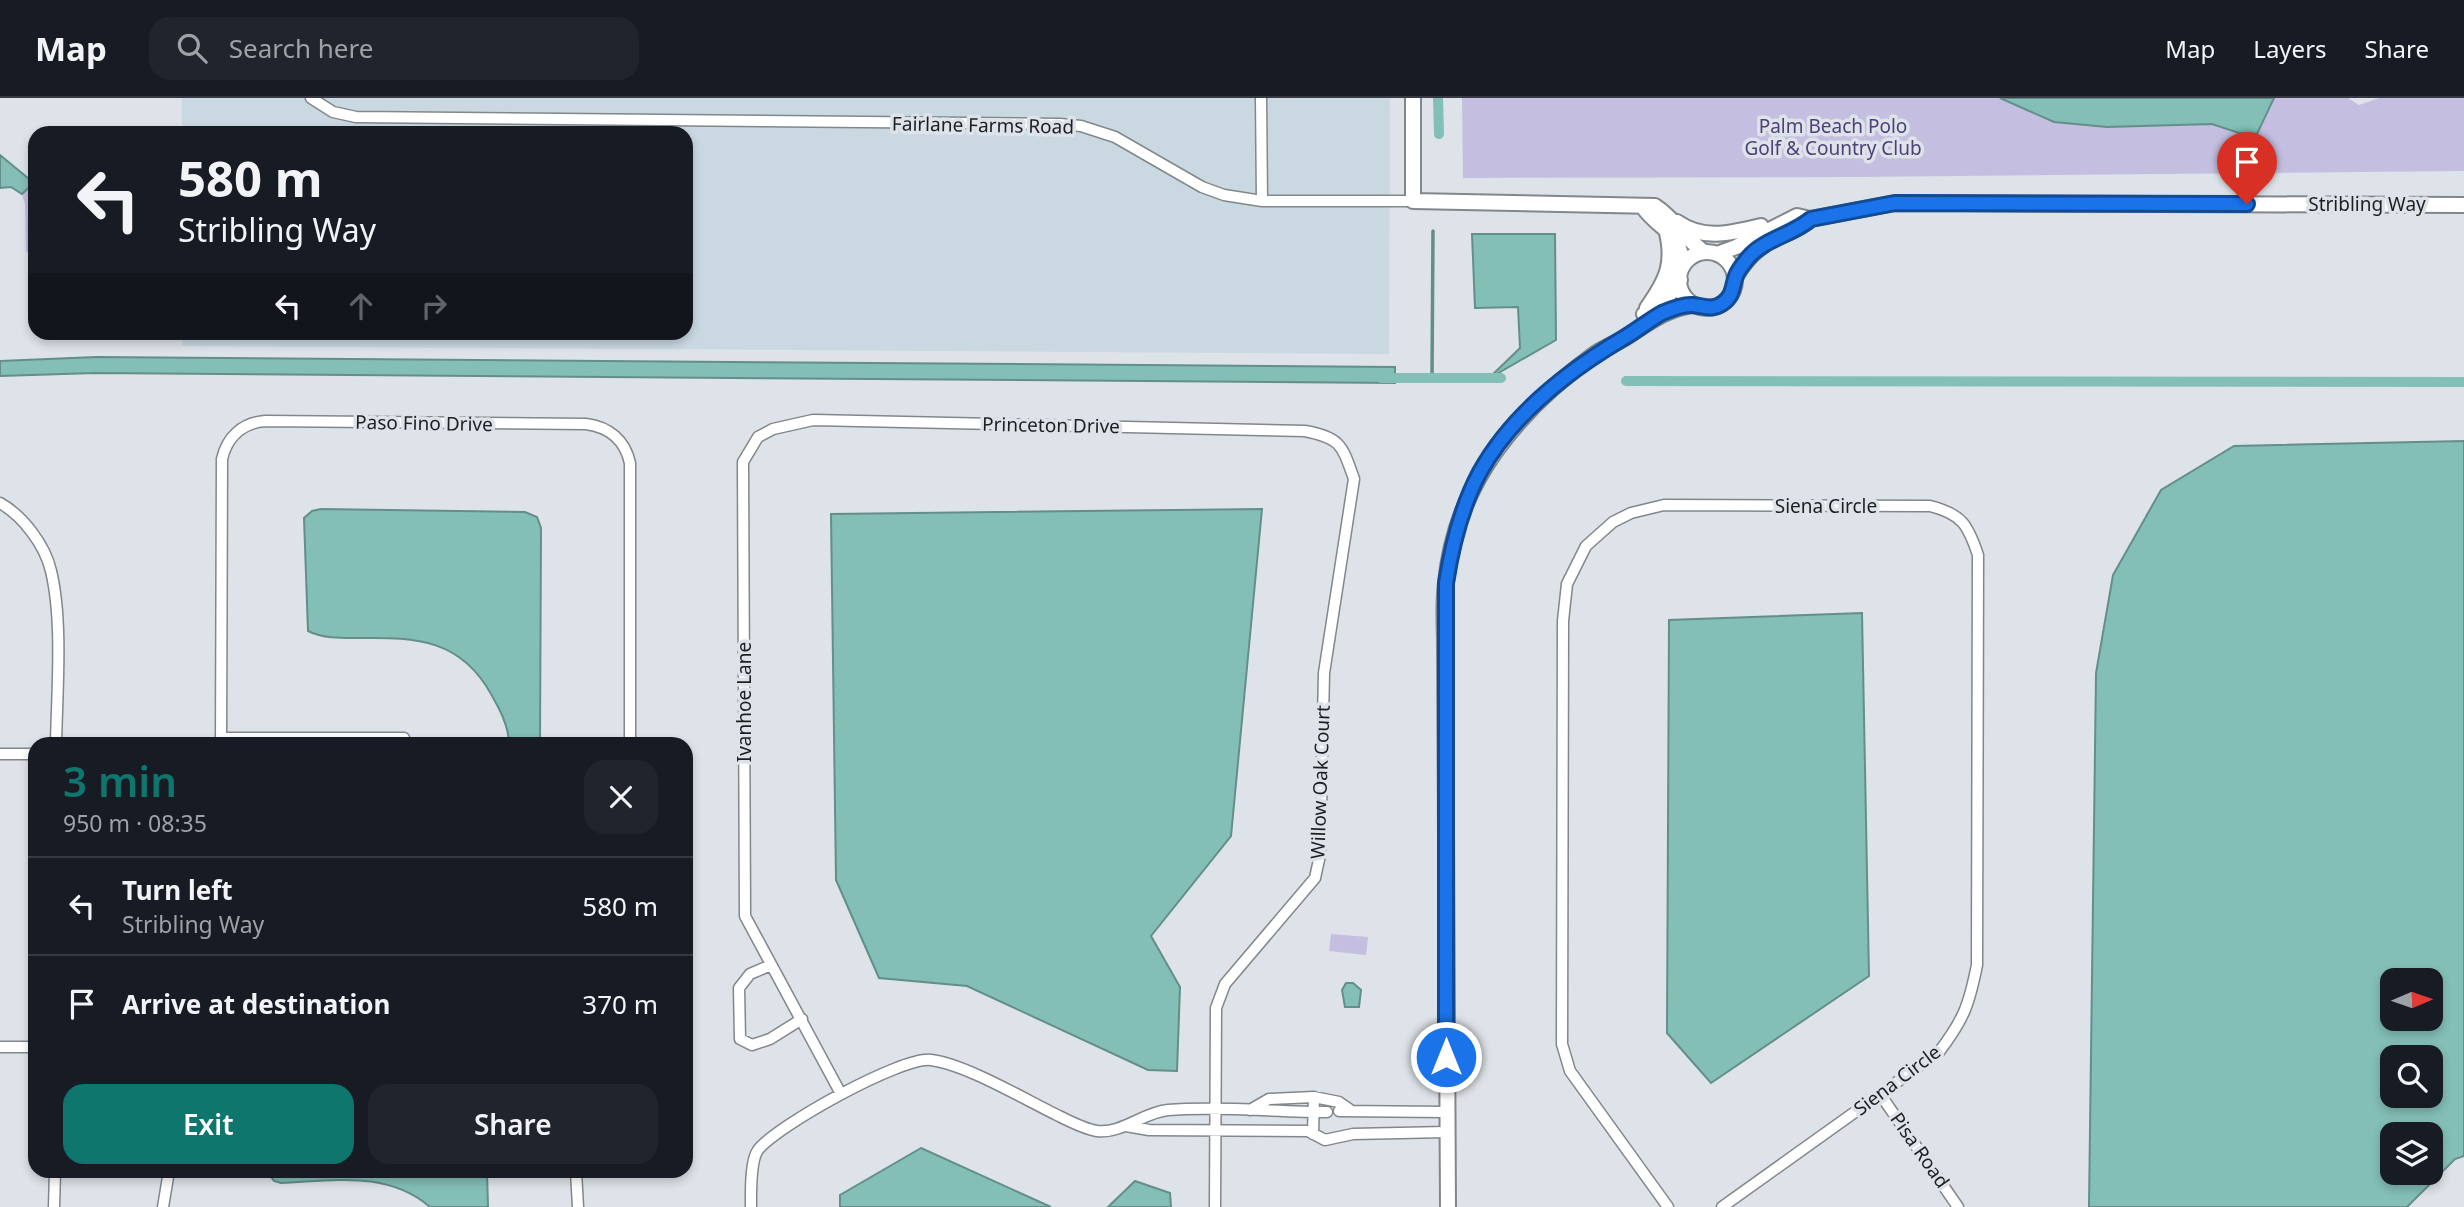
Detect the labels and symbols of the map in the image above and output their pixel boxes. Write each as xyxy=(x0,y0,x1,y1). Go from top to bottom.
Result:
street label: Fairlane Farms Road xyxy=(892,110,1074,140)
park label: Palm Beach Polo Golf & Country Club xyxy=(1744,113,1922,161)
pin xyxy=(2217,132,2277,204)
street label: Stribling Way xyxy=(2308,191,2426,217)
street label: Paso Fino Drive xyxy=(355,409,493,437)
street label: Princeton Drive xyxy=(982,411,1120,439)
street label: Siena Circle xyxy=(1775,493,1877,519)
street label: Ivanhoe Lane xyxy=(731,642,757,762)
street label: Willow Oak Court xyxy=(1304,705,1336,859)
north arrow xyxy=(2380,968,2443,1031)
position arrow xyxy=(1409,1020,1483,1094)
street label: Siena Circle xyxy=(1848,1039,1946,1121)
street label: Pisa Road xyxy=(1884,1107,1956,1193)

